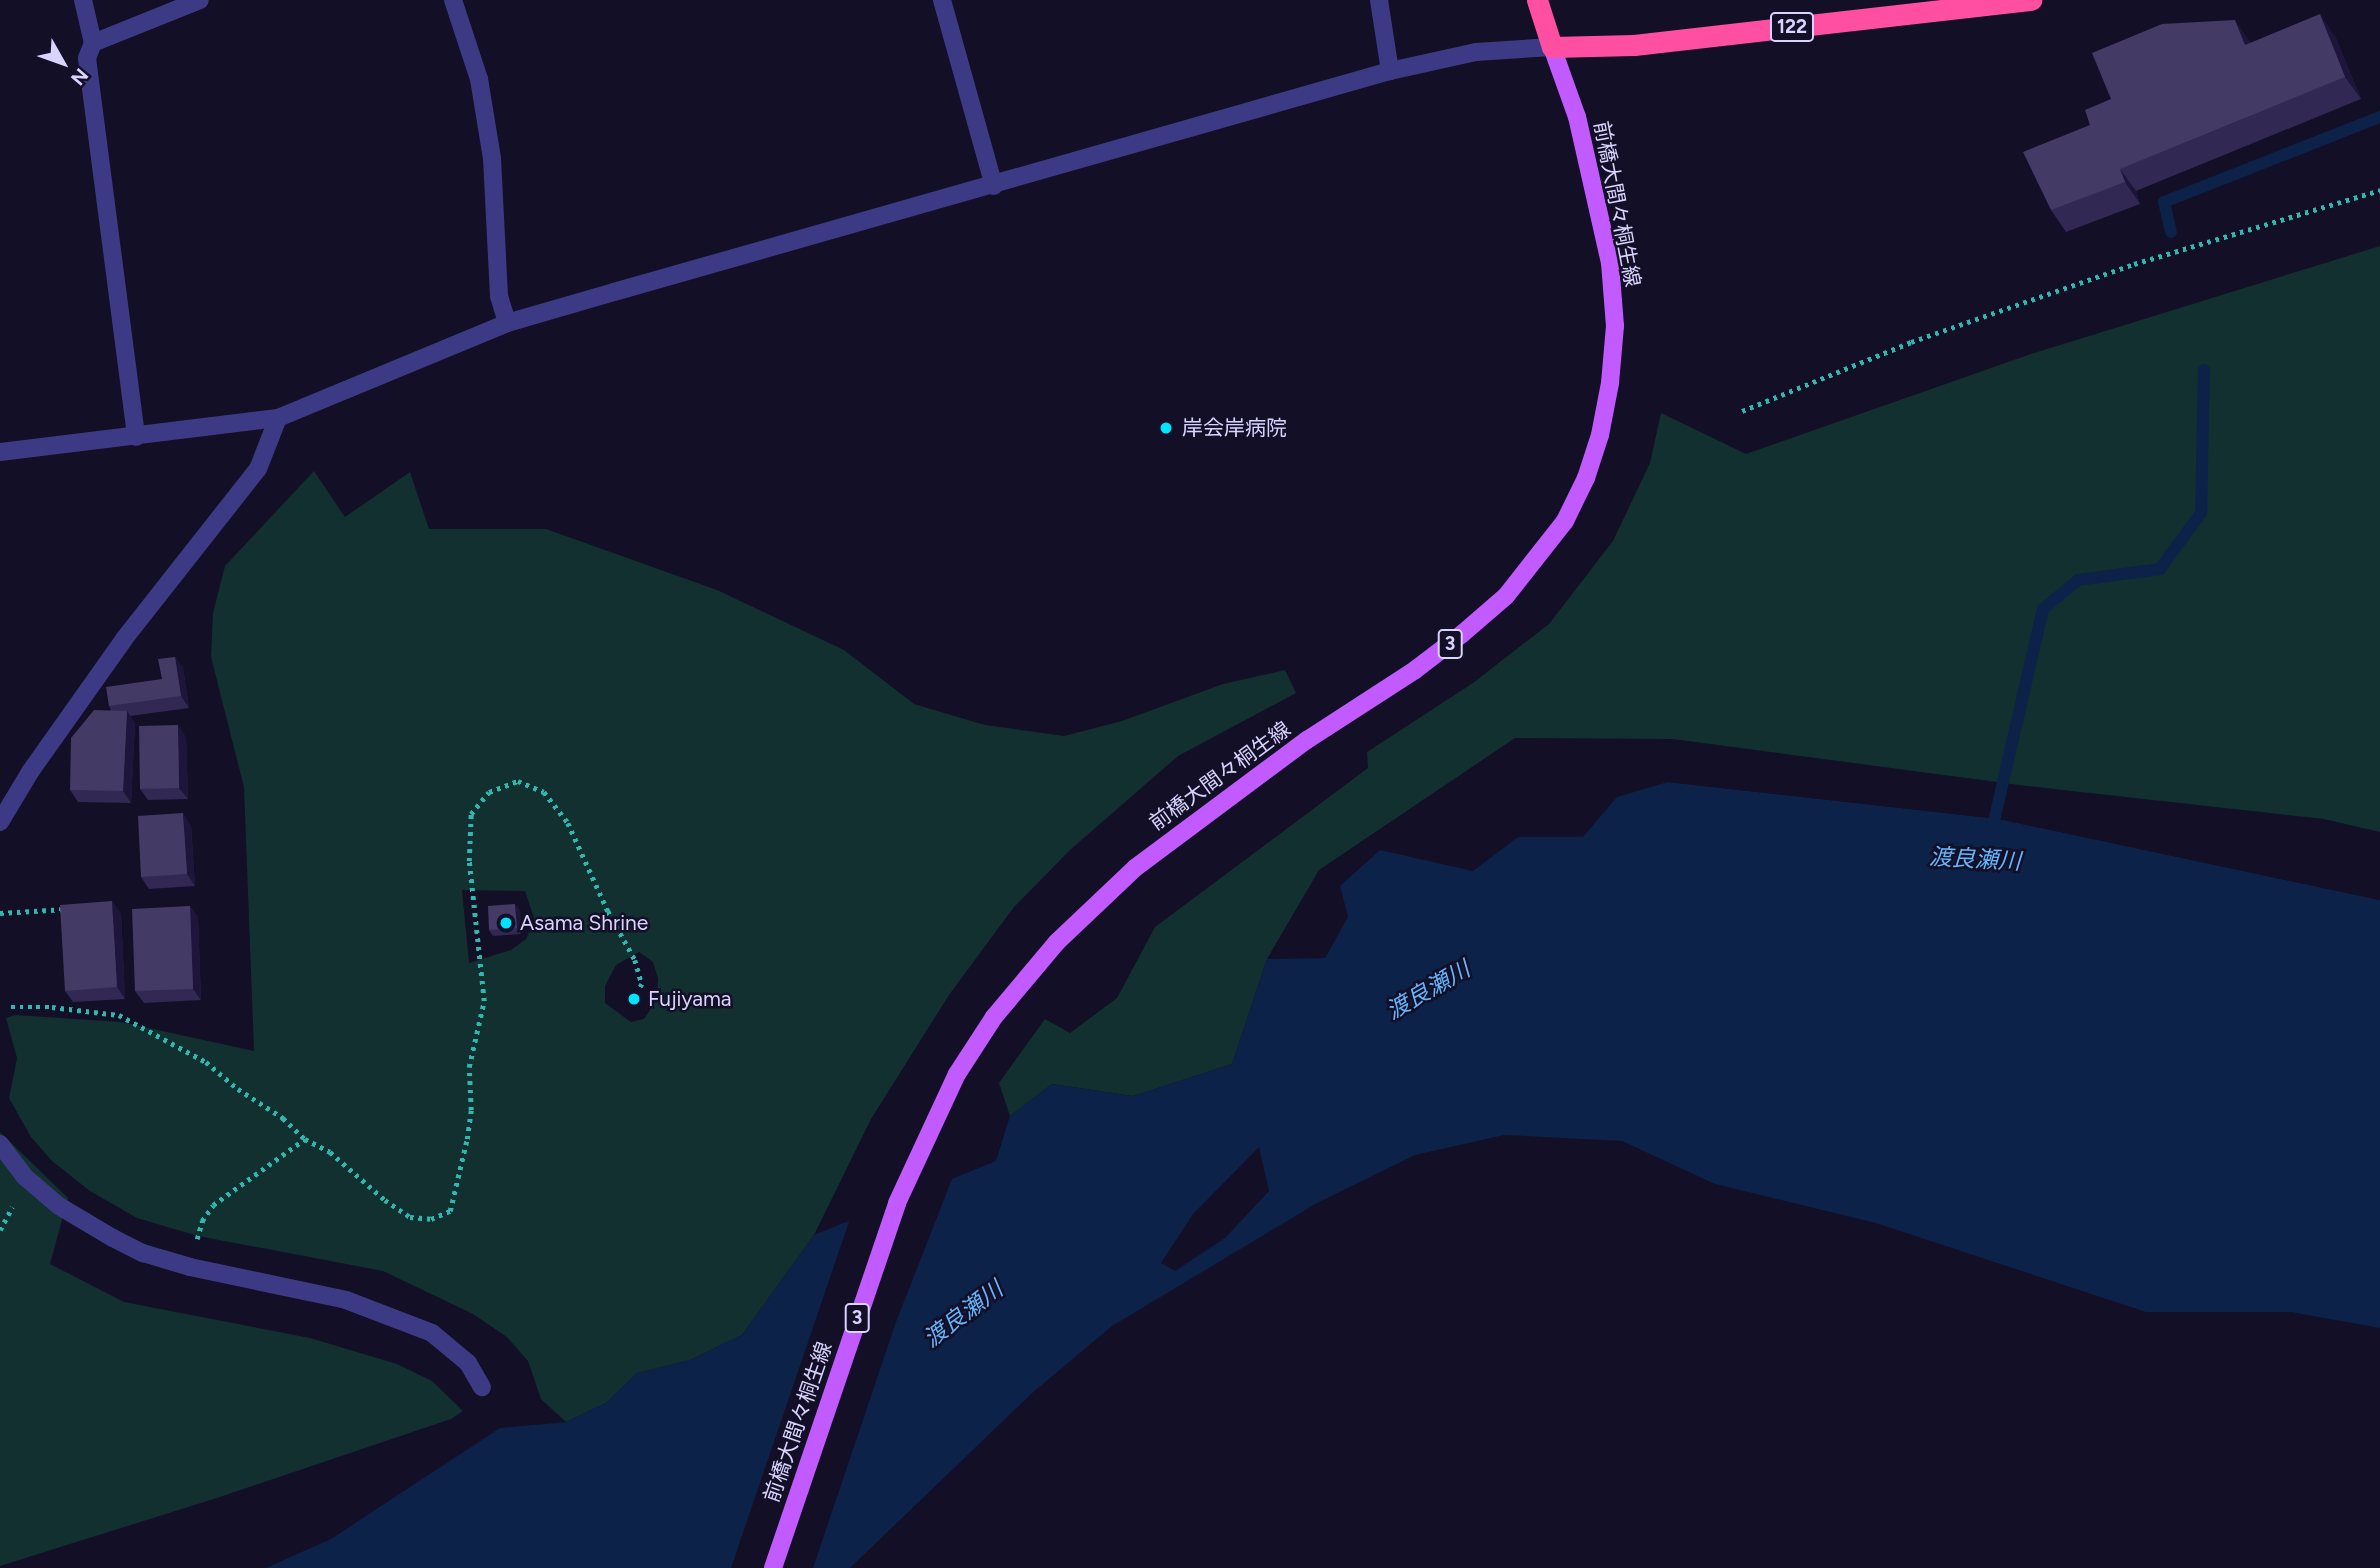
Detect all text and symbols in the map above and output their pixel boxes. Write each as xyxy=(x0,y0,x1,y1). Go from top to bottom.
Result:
road number: 122 xyxy=(1769,12,1815,42)
north arrow xyxy=(28,28,98,98)
text: N xyxy=(66,64,93,90)
street label: 前橋大間々桐生線 xyxy=(1589,119,1645,289)
place label: 岸会岸病院 xyxy=(1182,415,1287,441)
marker: 岸会岸病院 xyxy=(1156,418,1176,438)
road number: 3 xyxy=(1436,628,1464,660)
street label: 前橋大間々桐生線 xyxy=(1145,716,1295,836)
water label: 渡良瀬川 xyxy=(1928,843,2022,875)
place label: Asama Shrine xyxy=(520,910,648,936)
marker: Asama Shrine xyxy=(498,915,514,931)
water label: 渡良瀬川 xyxy=(1381,955,1475,1025)
place label: Fujiyama xyxy=(648,986,732,1012)
marker: Fujiyama xyxy=(626,991,642,1007)
water label: 渡良瀬川 xyxy=(918,1275,1008,1353)
road number: 3 xyxy=(843,1302,871,1334)
street label: 前橋大間々桐生線 xyxy=(759,1338,837,1506)

